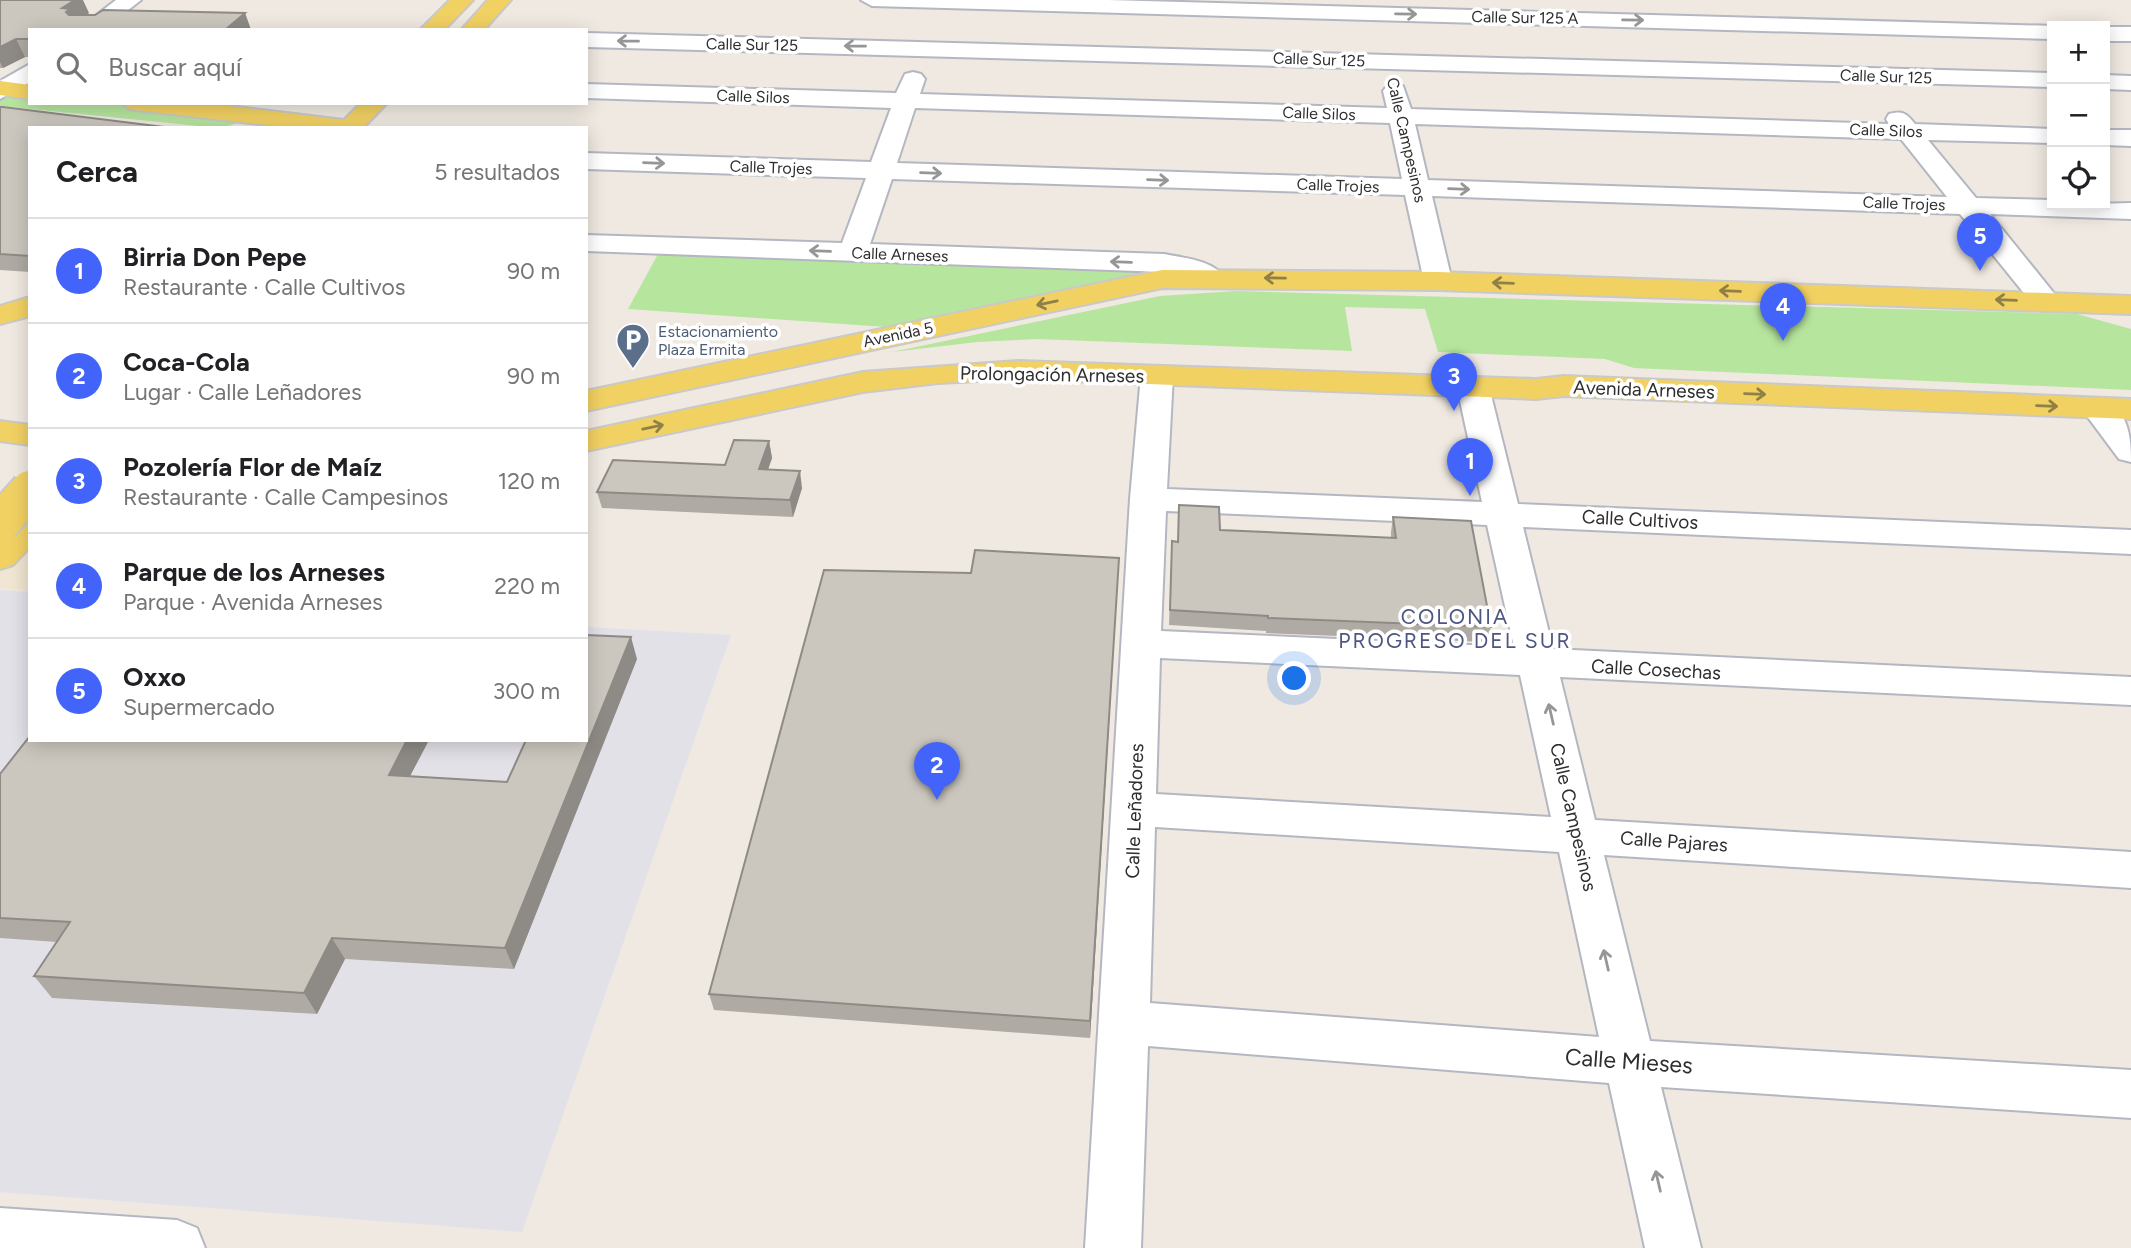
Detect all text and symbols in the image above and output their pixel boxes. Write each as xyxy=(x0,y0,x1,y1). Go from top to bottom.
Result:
one-way arrow xyxy=(1394,7,1417,21)
street label: Calle Sur 125 A xyxy=(1471,7,1579,28)
one-way arrow xyxy=(1621,13,1644,27)
map controls xyxy=(2047,21,2110,210)
button: + xyxy=(2047,21,2110,84)
search box xyxy=(28,28,588,105)
one-way arrow xyxy=(617,34,640,47)
street label: Calle Sur 125 xyxy=(706,34,798,55)
one-way arrow xyxy=(844,39,867,53)
icon: search xyxy=(52,48,90,86)
street label: Calle Sur 125 xyxy=(1273,48,1365,71)
text: Buscar aquí xyxy=(108,51,242,83)
street label: Calle Sur 125 xyxy=(1840,65,1932,88)
street label: Calle Campesinos xyxy=(1383,76,1430,204)
button: − xyxy=(2047,84,2110,147)
street label: Calle Silos xyxy=(716,86,790,107)
street label: Calle Silos xyxy=(1282,103,1356,124)
street label: Calle Silos xyxy=(1849,120,1923,141)
button: locate xyxy=(2047,147,2110,210)
text: Cerca xyxy=(56,153,138,190)
one-way arrow xyxy=(643,157,666,170)
street label: Calle Trojes xyxy=(729,157,813,178)
text: 5 resultados xyxy=(434,158,560,186)
one-way arrow xyxy=(919,166,942,179)
one-way arrow xyxy=(1146,173,1169,186)
street label: Calle Trojes xyxy=(1296,175,1380,196)
one-way arrow xyxy=(1447,183,1470,196)
street label: Calle Trojes xyxy=(1862,193,1946,214)
pin: 5 xyxy=(1957,213,2003,271)
text: Birria Don Pepe xyxy=(123,241,306,273)
street label: Calle Arneses xyxy=(851,243,949,266)
one-way arrow xyxy=(809,245,832,258)
one-way arrow xyxy=(1110,255,1133,268)
text: 1 xyxy=(74,257,84,285)
text: 90 m xyxy=(507,257,560,285)
one-way arrow xyxy=(1264,271,1287,285)
text: Restaurante · Calle Cultivos xyxy=(123,273,406,301)
one-way arrow xyxy=(1491,277,1514,290)
pin: 4 xyxy=(1760,283,1806,341)
one-way arrow xyxy=(1719,284,1742,298)
one-way arrow xyxy=(1995,294,2018,307)
one-way arrow xyxy=(1037,297,1059,310)
street label: Avenida 5 xyxy=(861,318,935,351)
parking icon: Estacionamiento Plaza Ermita xyxy=(614,321,652,370)
place label: Estacionamiento Plaza Ermita xyxy=(658,322,778,359)
text: Coca-Cola xyxy=(123,346,250,378)
pin: 3 xyxy=(1431,353,1477,411)
street label: Prolongación Arneses xyxy=(960,361,1144,388)
text: 2 xyxy=(72,362,86,390)
text: 90 m xyxy=(507,362,560,390)
street label: Avenida Arneses xyxy=(1573,376,1715,403)
text: Lugar · Calle Leñadores xyxy=(123,378,362,406)
one-way arrow xyxy=(1743,387,1766,400)
one-way arrow xyxy=(2035,399,2058,412)
one-way arrow xyxy=(641,420,664,433)
pin: 1 xyxy=(1447,438,1493,496)
text: Pozolería Flor de Maíz xyxy=(123,451,382,483)
text: 3 xyxy=(73,467,85,495)
text: 120 m xyxy=(498,467,560,495)
text: Restaurante · Calle Campesinos xyxy=(123,483,448,511)
street label: Calle Cultivos xyxy=(1581,505,1699,534)
text: Parque de los Arneses xyxy=(123,556,385,588)
text: 4 xyxy=(72,572,86,600)
text: 220 m xyxy=(494,572,560,600)
text: Parque · Avenida Arneses xyxy=(123,588,383,616)
district label: COLONIA PROGRESO DEL SUR xyxy=(1338,604,1572,653)
street label: Calle Cosechas xyxy=(1590,655,1722,684)
text: Oxxo xyxy=(123,661,186,693)
your location xyxy=(1277,661,1311,695)
text: 5 xyxy=(72,677,86,705)
text: 300 m xyxy=(493,677,560,705)
text: Supermercado xyxy=(123,693,275,721)
one-way arrow xyxy=(1543,703,1557,726)
street label: Calle Campesinos xyxy=(1545,741,1602,894)
pin: 2 xyxy=(914,742,960,800)
street label: Calle Leñadores xyxy=(1121,743,1148,879)
street label: Calle Pajares xyxy=(1619,826,1729,857)
one-way arrow xyxy=(1599,949,1613,972)
street label: Calle Mieses xyxy=(1564,1043,1694,1079)
one-way arrow xyxy=(1650,1171,1663,1193)

